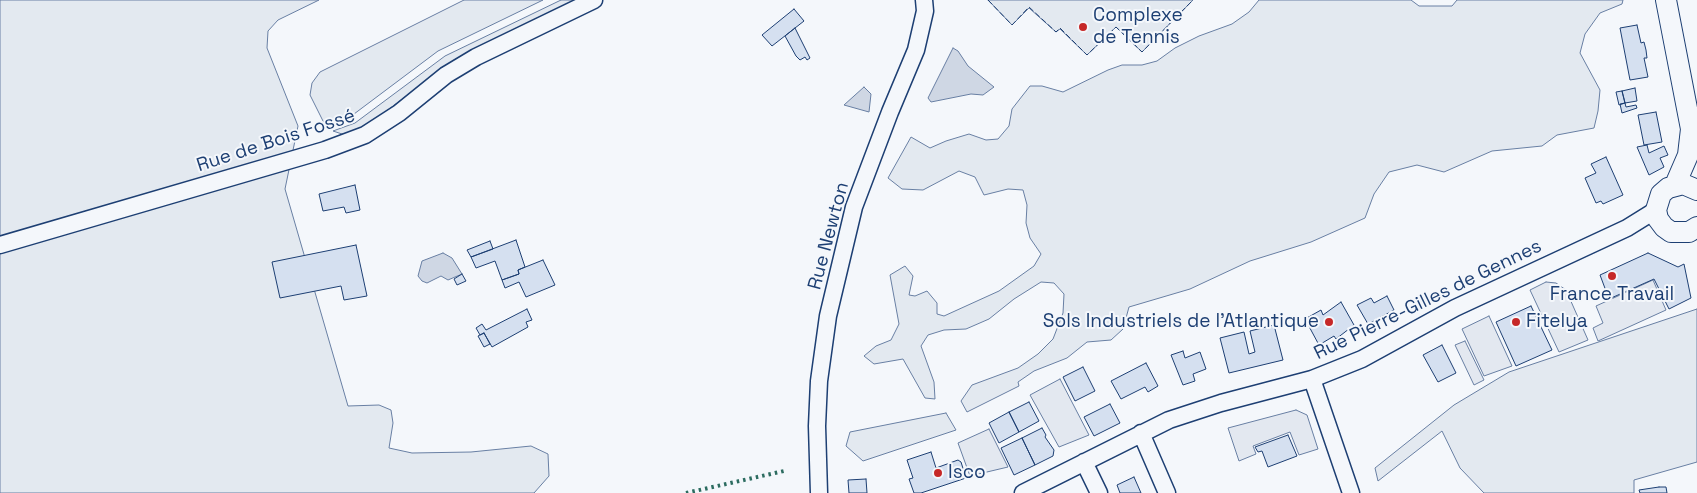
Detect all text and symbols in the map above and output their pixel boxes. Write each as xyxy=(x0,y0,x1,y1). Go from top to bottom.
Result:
place label: Complexe de Tennis xyxy=(1093,5,1183,49)
marker: Complexe de Tennis xyxy=(1077,21,1089,33)
street label: Rue de Bois Fossé xyxy=(194,105,358,177)
street label: Rue Newton xyxy=(804,180,854,292)
street label: Rue Pierre-Gilles de Gennes xyxy=(1311,235,1545,365)
marker: France Travail xyxy=(1606,270,1618,282)
place label: France Travail xyxy=(1550,284,1674,306)
place label: Sols Industriels de l'Atlantique xyxy=(1043,311,1319,333)
place label: Fitelya xyxy=(1526,311,1588,333)
marker: Sols Industriels de l'Atlantique xyxy=(1323,316,1335,328)
marker: Fitelya xyxy=(1510,316,1522,328)
place label: Isco xyxy=(948,462,986,484)
marker: Isco xyxy=(932,467,944,479)

